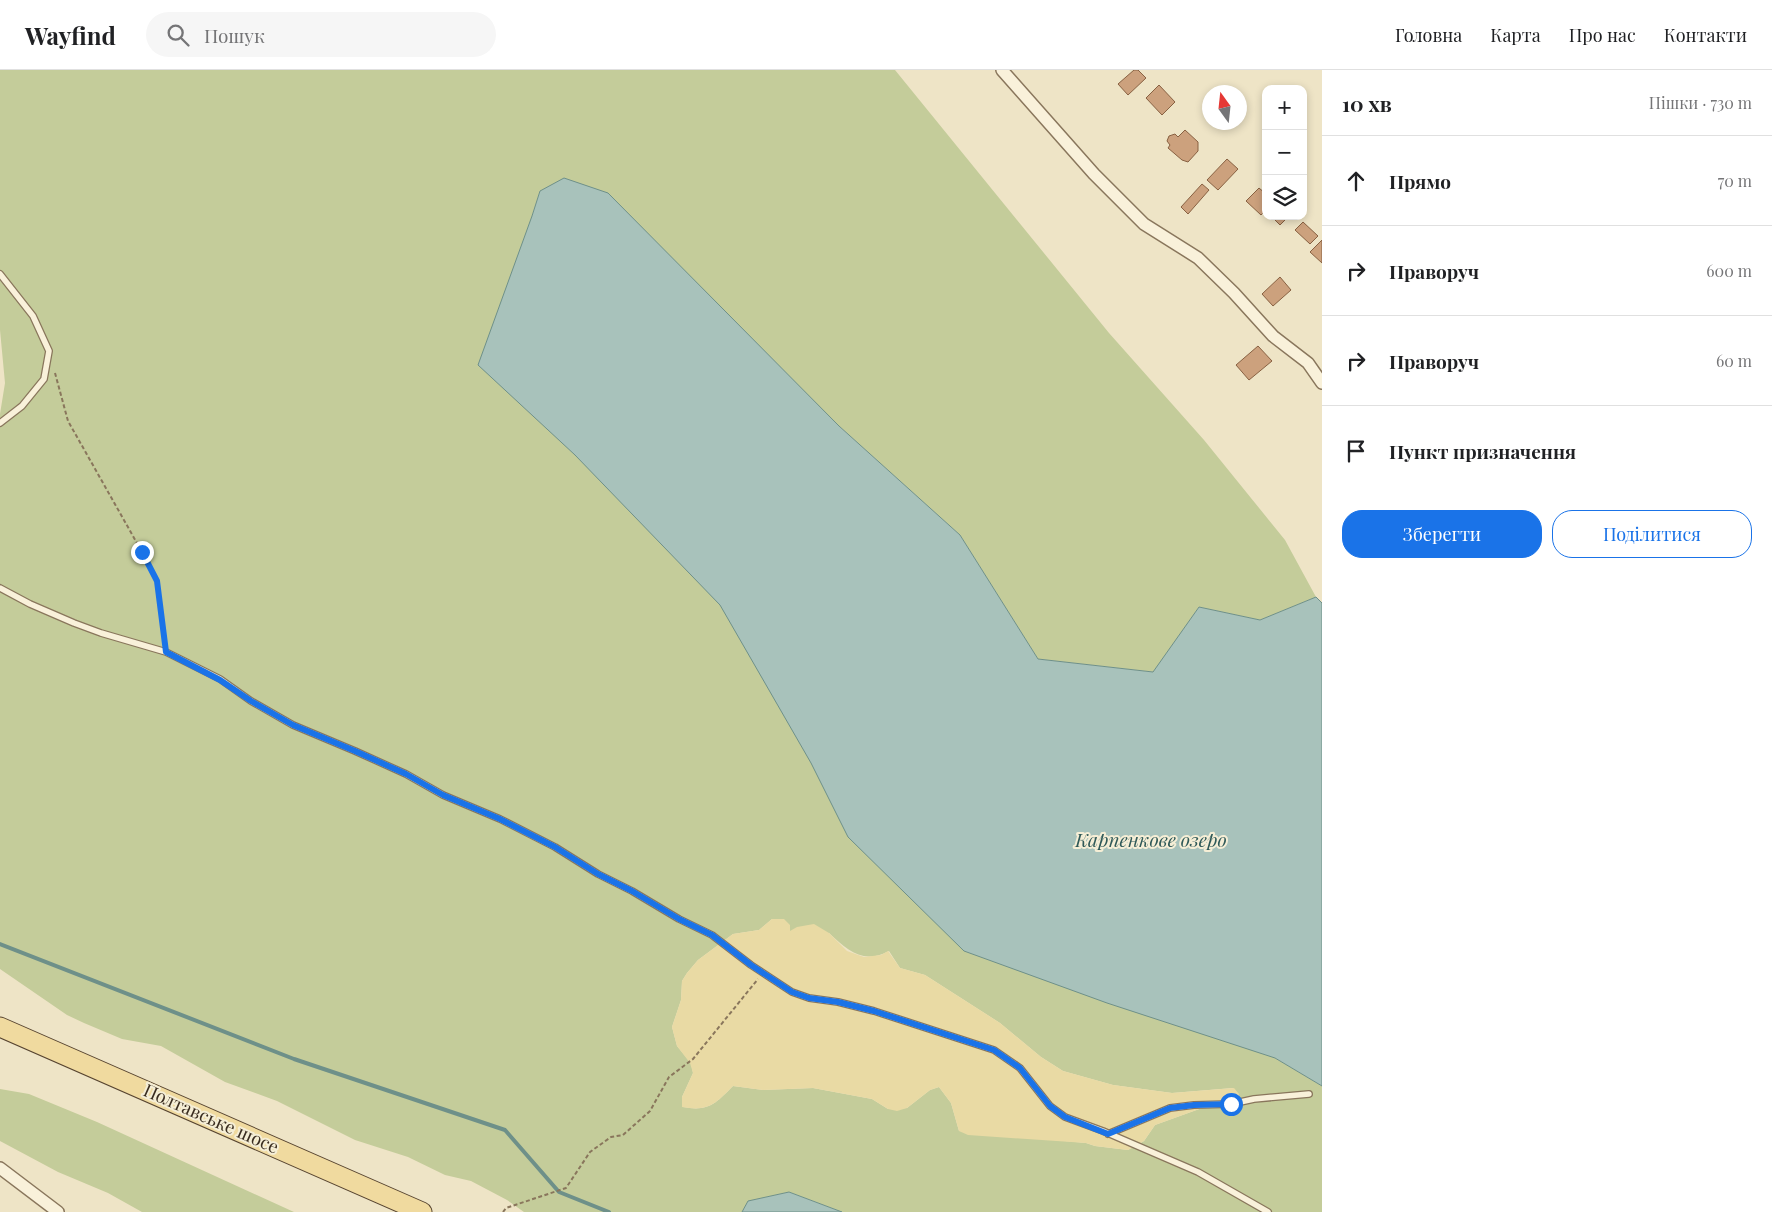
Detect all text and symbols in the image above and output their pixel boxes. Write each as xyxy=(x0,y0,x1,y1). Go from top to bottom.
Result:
search box xyxy=(146,12,496,57)
text: Wayfind xyxy=(25,19,116,51)
icon: search xyxy=(164,21,192,49)
text: Пошук xyxy=(204,22,265,48)
text: Головна xyxy=(1395,23,1462,47)
text: Карта xyxy=(1490,23,1541,47)
text: Про нас xyxy=(1569,23,1636,47)
text: Контакти xyxy=(1664,23,1747,47)
north arrow xyxy=(1202,85,1247,130)
map controls xyxy=(1262,85,1307,220)
button: + xyxy=(1262,85,1307,130)
text: 10 хв xyxy=(1342,89,1392,117)
text: Пішки · 730 m xyxy=(1649,92,1752,113)
button: − xyxy=(1262,130,1307,175)
icon: ahead xyxy=(1342,167,1370,195)
text: Прямо xyxy=(1389,168,1451,194)
text: 70 m xyxy=(1718,170,1752,191)
button: layers xyxy=(1262,175,1307,220)
icon: right xyxy=(1342,257,1370,285)
text: Праворуч xyxy=(1389,258,1479,284)
text: 600 m xyxy=(1706,260,1752,281)
icon: right xyxy=(1342,347,1370,375)
text: Праворуч xyxy=(1389,348,1479,374)
text: 60 m xyxy=(1716,350,1752,371)
icon: arrive xyxy=(1342,437,1370,465)
text: Пункт призначення xyxy=(1389,438,1576,464)
button: Зберегти xyxy=(1342,510,1542,558)
button: Поділитися xyxy=(1552,510,1752,558)
route end xyxy=(131,541,154,564)
water label: Карпенкове озеро xyxy=(1074,826,1227,852)
street label: Полтавське шосе xyxy=(140,1078,283,1159)
route start xyxy=(1220,1093,1243,1116)

